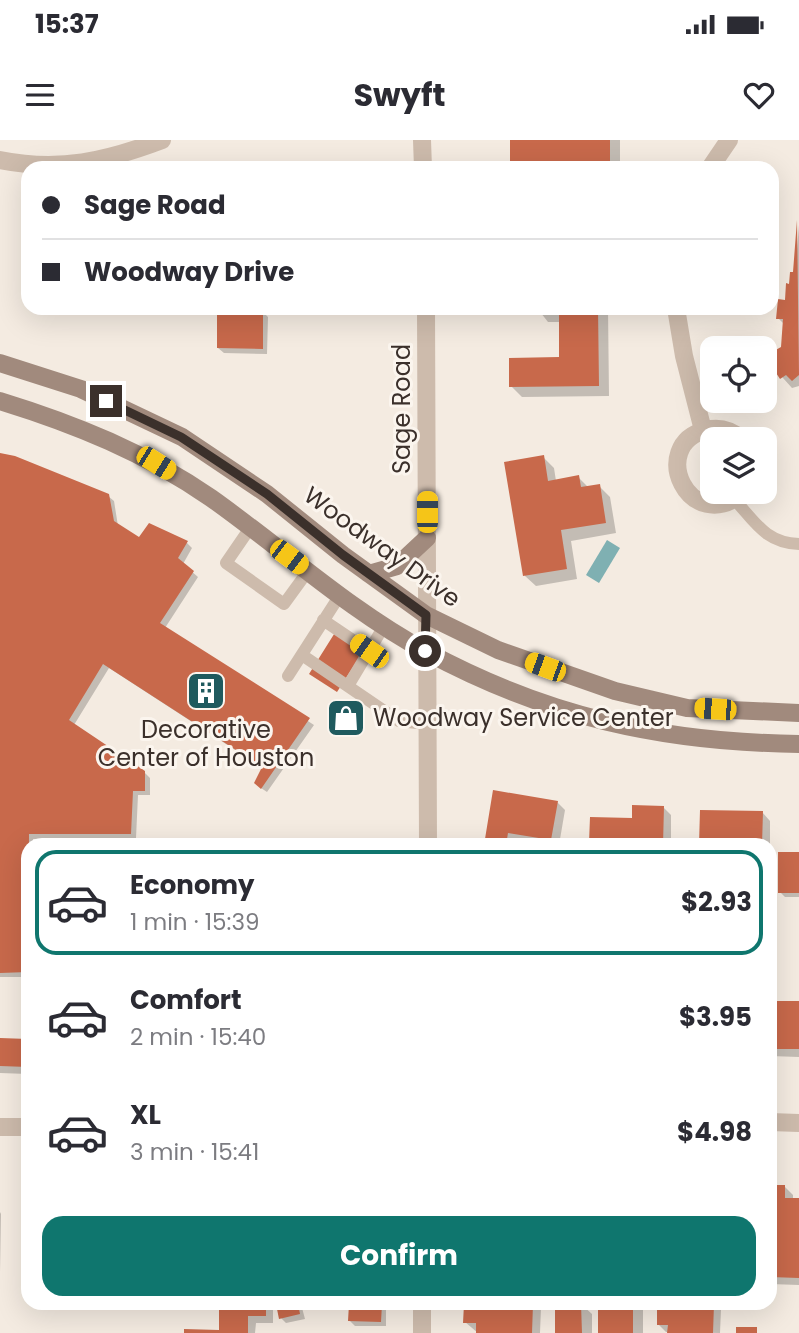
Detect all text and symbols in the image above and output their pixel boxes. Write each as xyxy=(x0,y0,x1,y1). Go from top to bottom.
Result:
text: 15:37 xyxy=(35,6,99,42)
text: Swyft xyxy=(353,72,446,117)
icon: menu xyxy=(21,76,59,114)
icon: heart xyxy=(740,76,778,114)
text: Sage Road xyxy=(84,187,226,223)
text: Woodway Drive xyxy=(84,254,294,290)
map controls xyxy=(700,336,777,504)
button: locate xyxy=(700,336,777,413)
street label: Sage Road xyxy=(385,344,418,474)
route end xyxy=(90,385,122,417)
button: layers xyxy=(700,427,777,504)
car xyxy=(133,443,180,483)
street label: Woodway Drive xyxy=(297,478,467,615)
car xyxy=(417,491,438,533)
car xyxy=(266,536,313,578)
car xyxy=(346,630,393,672)
route start xyxy=(409,635,441,667)
car xyxy=(522,650,569,684)
building icon: Decorative Center of Houston xyxy=(185,670,227,712)
shop icon: Woodway Service Center xyxy=(325,697,367,739)
car xyxy=(694,697,737,721)
place label: Woodway Service Center xyxy=(373,701,674,734)
place label: Decorative Center of Houston xyxy=(98,713,314,774)
text: Economy xyxy=(130,867,254,903)
icon: car xyxy=(46,871,109,934)
text: $2.93 xyxy=(681,884,752,920)
text: 1 min · 15:39 xyxy=(130,906,259,938)
text: Comfort xyxy=(130,982,242,1018)
icon: car xyxy=(46,986,109,1049)
text: $3.95 xyxy=(679,999,752,1035)
text: 2 min · 15:40 xyxy=(130,1021,266,1053)
text: XL xyxy=(130,1097,161,1133)
icon: car xyxy=(46,1101,109,1164)
text: $4.98 xyxy=(677,1114,752,1150)
text: 3 min · 15:41 xyxy=(130,1136,259,1168)
button: Confirm xyxy=(42,1216,756,1296)

